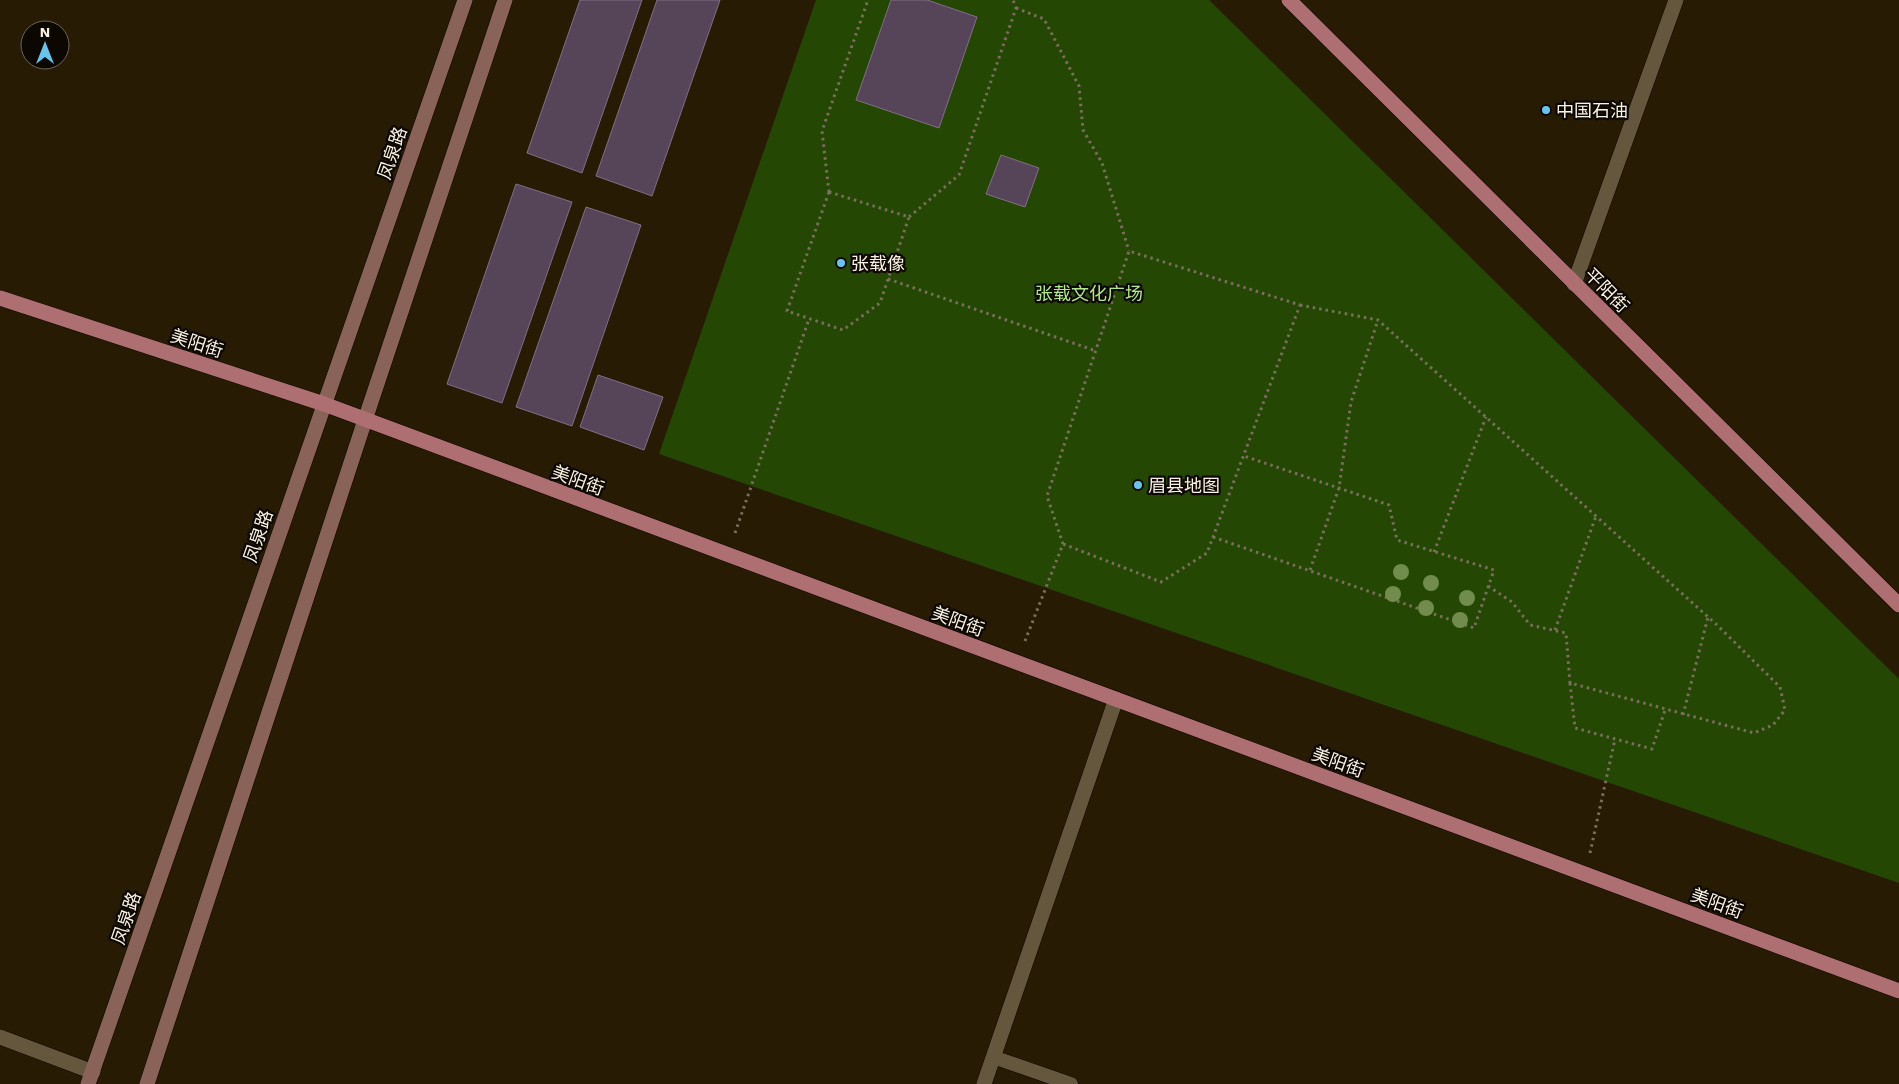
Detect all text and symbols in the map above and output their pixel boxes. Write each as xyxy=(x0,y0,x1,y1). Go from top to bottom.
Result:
north arrow xyxy=(20,20,70,70)
text: N xyxy=(40,24,50,40)
place label: 中国石油 xyxy=(1556,100,1628,121)
marker: 中国石油 xyxy=(1540,104,1552,116)
street label: 凤泉路 xyxy=(373,124,411,182)
place label: 张载像 xyxy=(851,253,905,274)
marker: 张载像 xyxy=(835,257,847,269)
street label: 平阳街 xyxy=(1580,263,1634,317)
park label: 张载文化广场 xyxy=(1035,283,1143,304)
street label: 美阳街 xyxy=(168,325,226,361)
street label: 美阳街 xyxy=(549,461,607,499)
place label: 眉县地图 xyxy=(1148,475,1220,496)
marker: 眉县地图 xyxy=(1132,479,1144,491)
street label: 凤泉路 xyxy=(239,507,277,565)
street label: 美阳街 xyxy=(929,602,987,640)
street label: 美阳街 xyxy=(1309,743,1367,781)
street label: 美阳街 xyxy=(1688,884,1746,922)
street label: 凤泉路 xyxy=(107,889,145,947)

